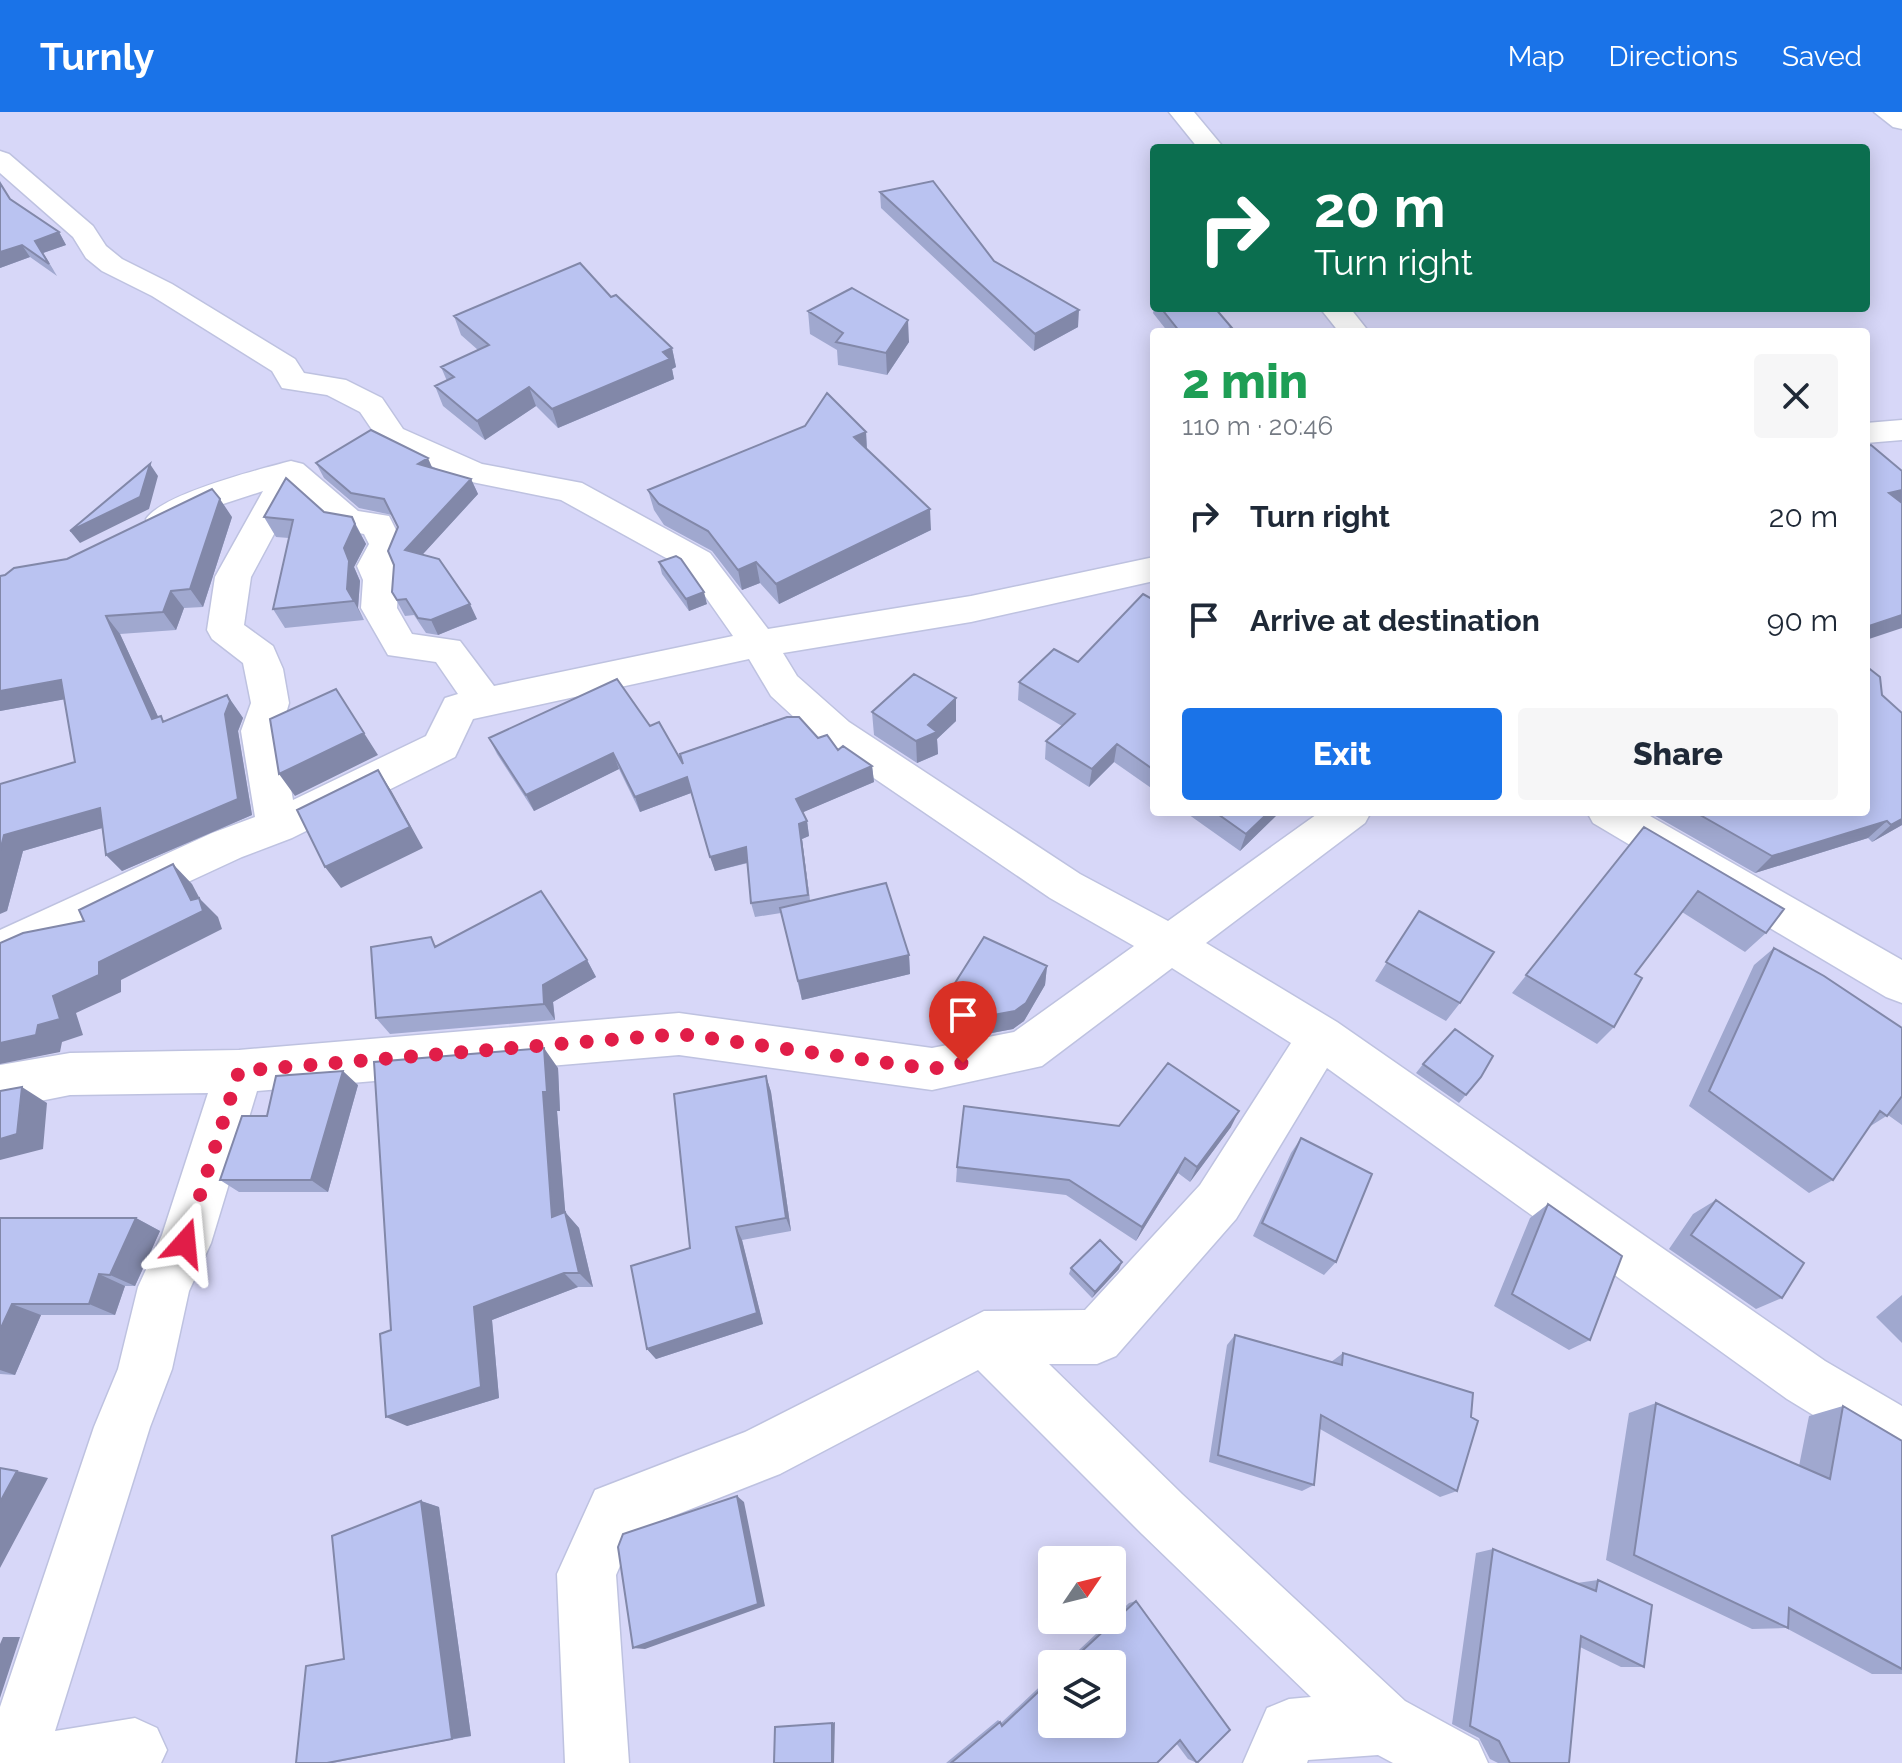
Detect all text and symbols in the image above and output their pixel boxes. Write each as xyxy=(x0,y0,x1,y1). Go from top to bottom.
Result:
text: Turnly xyxy=(40,34,154,79)
text: Map xyxy=(1508,40,1565,73)
text: Directions xyxy=(1609,40,1738,73)
text: Saved xyxy=(1782,40,1862,73)
text: 20 m xyxy=(1314,174,1446,240)
icon: right xyxy=(1182,176,1286,280)
text: Turn right xyxy=(1314,241,1473,283)
text: 2 min xyxy=(1182,353,1308,409)
button: close xyxy=(1754,354,1838,438)
text: 110 m · 20:46 xyxy=(1182,411,1333,441)
icon: right xyxy=(1182,494,1226,538)
text: Turn right xyxy=(1250,499,1390,534)
text: 20 m xyxy=(1769,499,1838,534)
icon: arrive xyxy=(1182,598,1226,642)
text: Arrive at destination xyxy=(1250,603,1540,638)
text: 90 m xyxy=(1767,603,1838,638)
button: Exit xyxy=(1182,708,1502,800)
button: Share xyxy=(1518,708,1838,800)
pin xyxy=(929,981,997,1063)
icon: arrive xyxy=(941,993,985,1037)
position arrow xyxy=(143,1201,227,1285)
north arrow xyxy=(1038,1546,1126,1634)
map controls xyxy=(1038,1546,1126,1738)
button: layers xyxy=(1038,1650,1126,1738)

